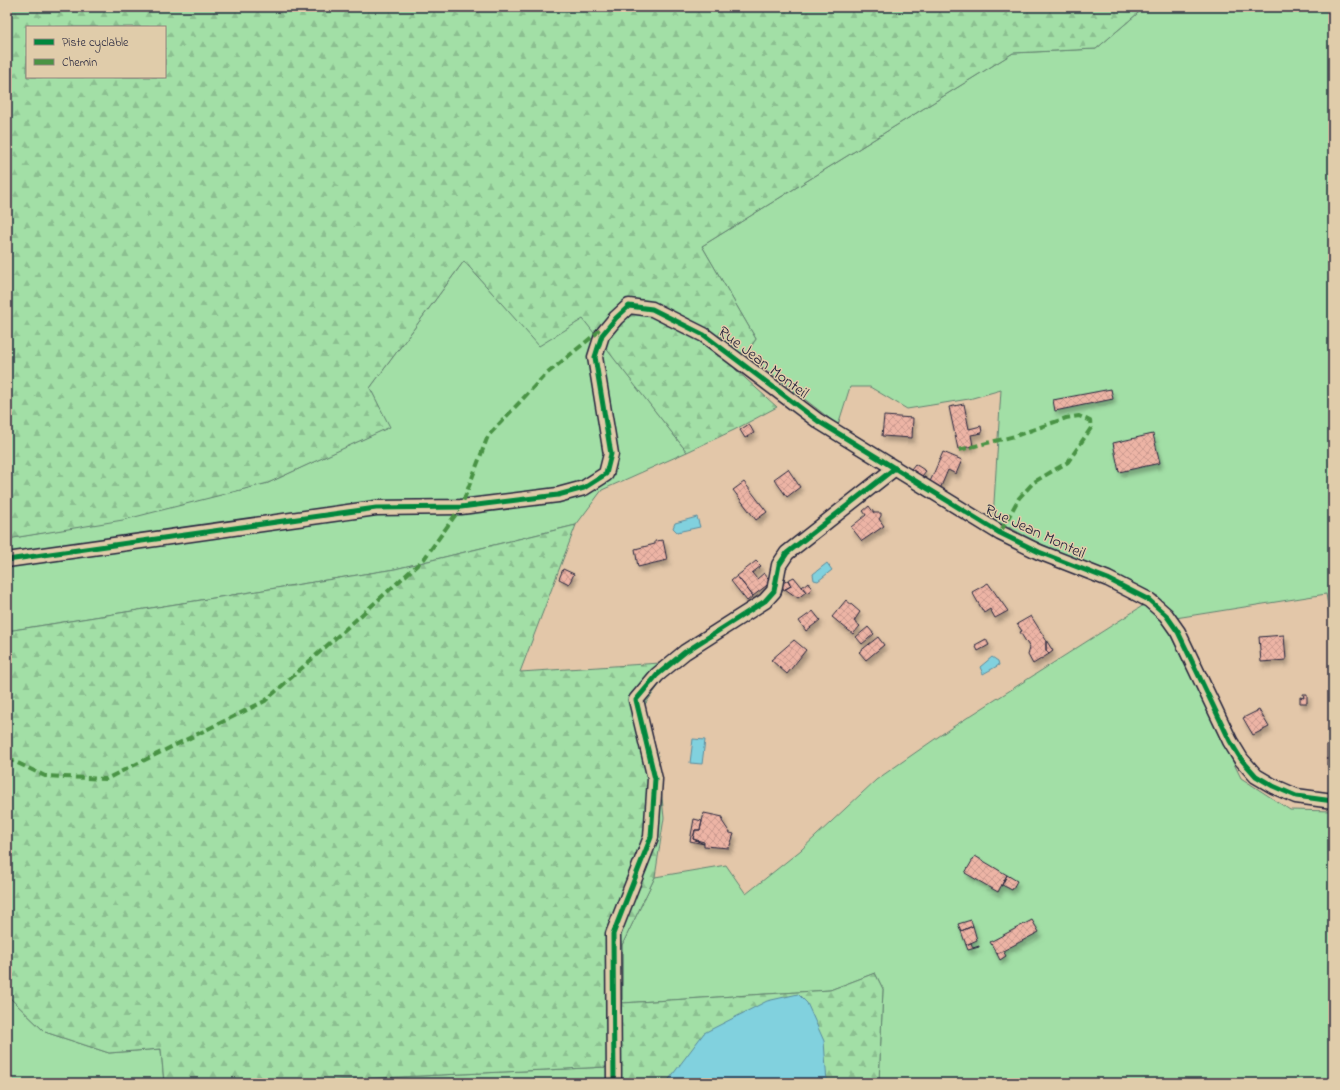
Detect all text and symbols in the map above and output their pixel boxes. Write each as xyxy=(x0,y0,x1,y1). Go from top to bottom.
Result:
legend xyxy=(26,26,166,78)
text: Piste cyclable xyxy=(62,34,129,53)
text: Chemin xyxy=(62,54,97,72)
street label: Rue Jean Monteil xyxy=(712,321,814,405)
street label: Rue Jean Monteil xyxy=(981,498,1090,566)

